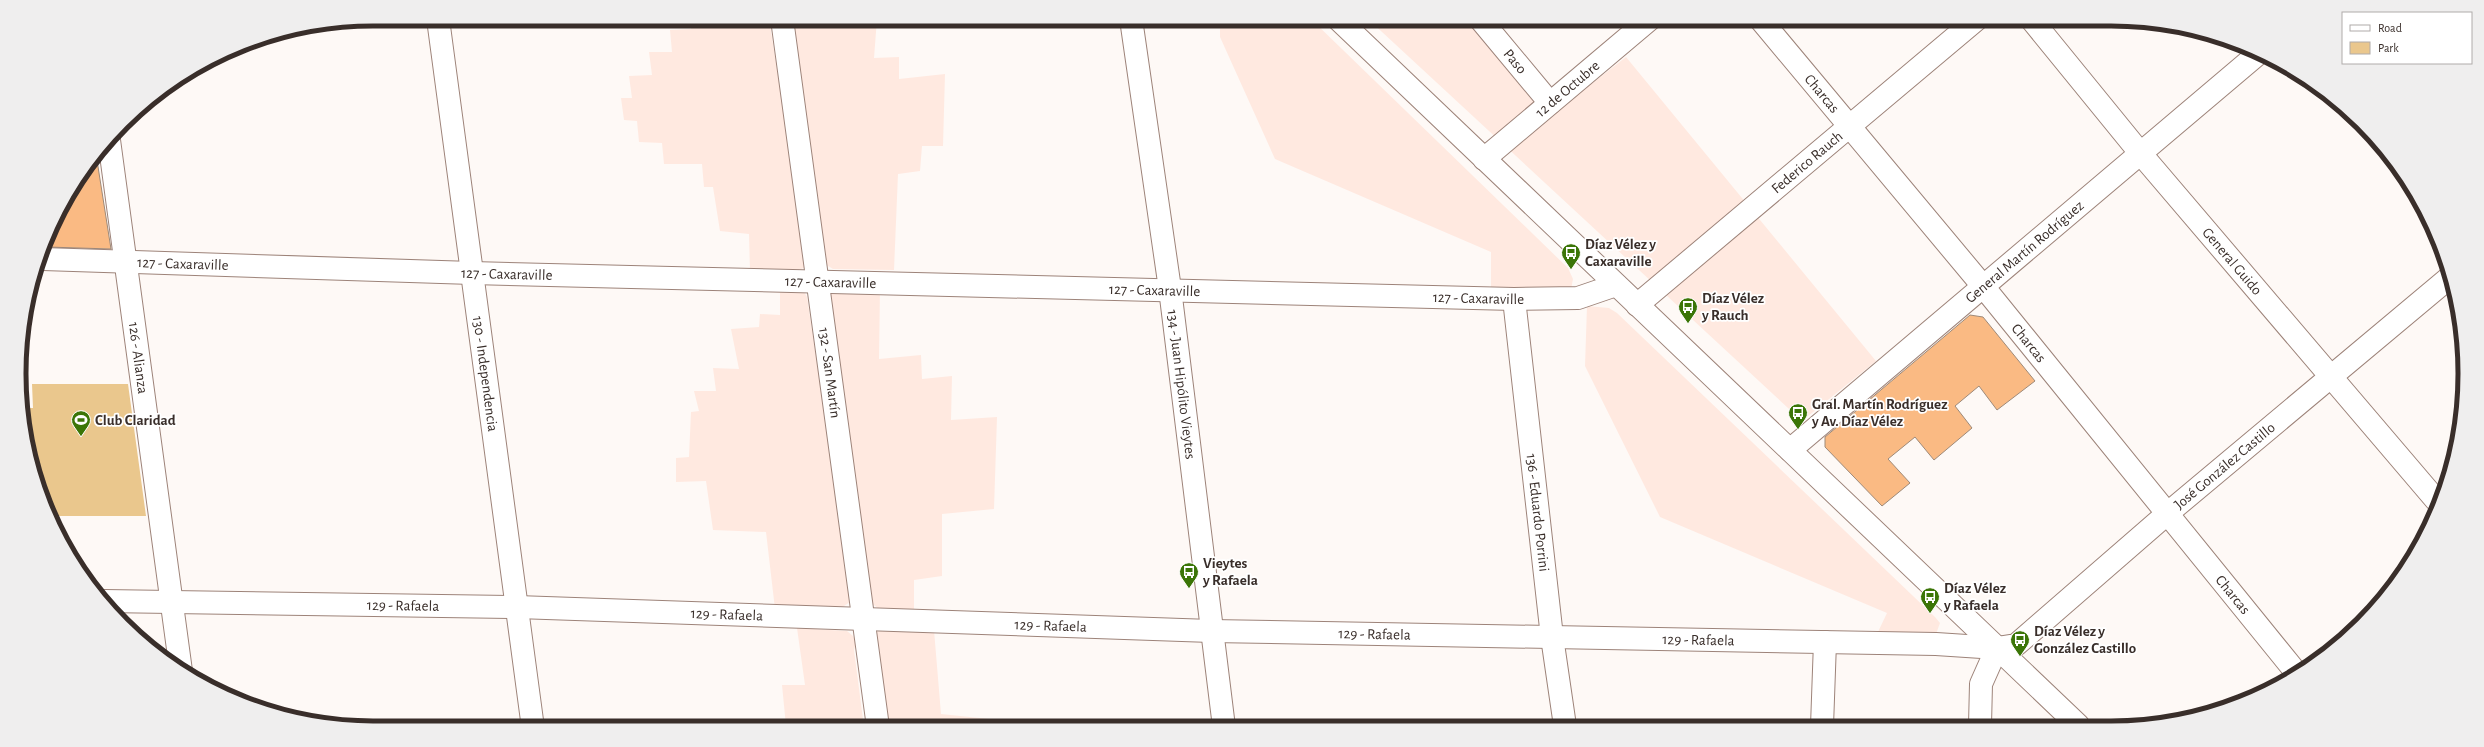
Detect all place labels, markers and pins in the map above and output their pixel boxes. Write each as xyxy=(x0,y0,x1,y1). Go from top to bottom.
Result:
place label: Díaz Vélez y Caxaraville xyxy=(1585,237,1656,269)
bus stop icon: Díaz Vélez y Caxaraville xyxy=(1560,242,1582,270)
place label: Díaz Vélez y Rauch xyxy=(1701,291,1764,323)
bus stop icon: Díaz Vélez y Rauch xyxy=(1677,296,1699,324)
place label: Gral. Martín Rodríguez y Av. Díaz Vélez xyxy=(1811,397,1948,429)
bus stop icon: Gral. Martín Rodríguez y Av. Díaz Vélez xyxy=(1787,402,1809,430)
sports icon: Club Claridad xyxy=(70,409,92,437)
place label: Club Claridad xyxy=(95,413,176,428)
place label: Vieytes y Rafaela xyxy=(1202,556,1258,588)
bus stop icon: Vieytes y Rafaela xyxy=(1178,561,1200,589)
place label: Díaz Vélez y Rafaela xyxy=(1943,581,2006,613)
bus stop icon: Díaz Vélez y Rafaela xyxy=(1919,586,1941,614)
place label: Díaz Vélez y González Castillo xyxy=(2034,624,2136,656)
bus stop icon: Díaz Vélez y González Castillo xyxy=(2009,629,2031,657)

